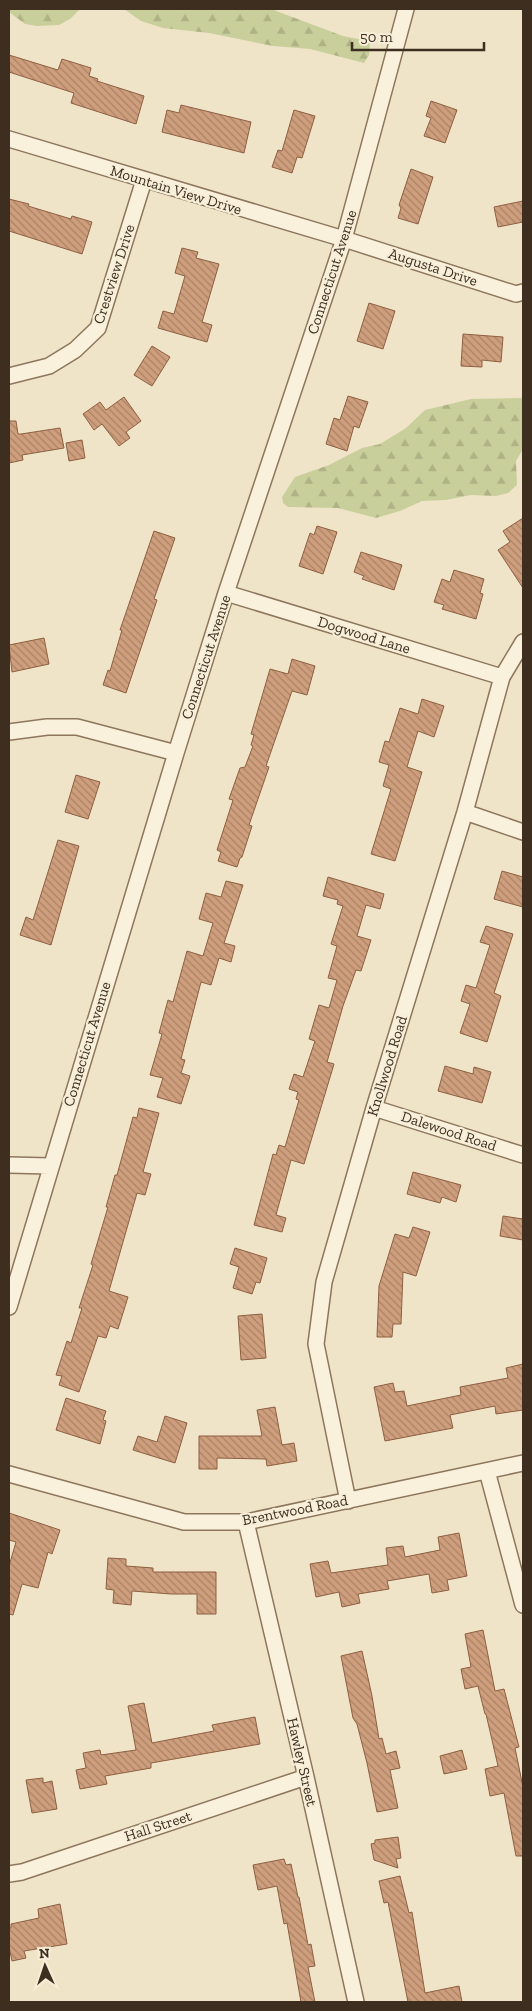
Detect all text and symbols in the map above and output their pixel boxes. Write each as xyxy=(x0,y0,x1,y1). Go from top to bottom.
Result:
scale bar xyxy=(352,20,484,52)
text: 50 m xyxy=(360,28,393,46)
street label: Mountain View Drive xyxy=(108,161,244,219)
street label: Connecticut Avenue xyxy=(303,208,361,336)
street label: Crestview Drive xyxy=(89,222,139,326)
street label: Augusta Drive xyxy=(386,244,480,290)
street label: Connecticut Avenue xyxy=(177,593,235,721)
street label: Dogwood Lane xyxy=(316,612,412,658)
street label: Connecticut Avenue xyxy=(59,979,115,1109)
street label: Knollwood Road xyxy=(363,1013,411,1119)
street label: Dalewood Road xyxy=(399,1107,500,1155)
street label: Brentwood Road xyxy=(241,1491,350,1529)
street label: Hawley Street xyxy=(283,1716,321,1809)
street label: Hall Street xyxy=(122,1807,194,1845)
north arrow xyxy=(20,1941,70,1991)
text: N xyxy=(39,1945,50,1962)

